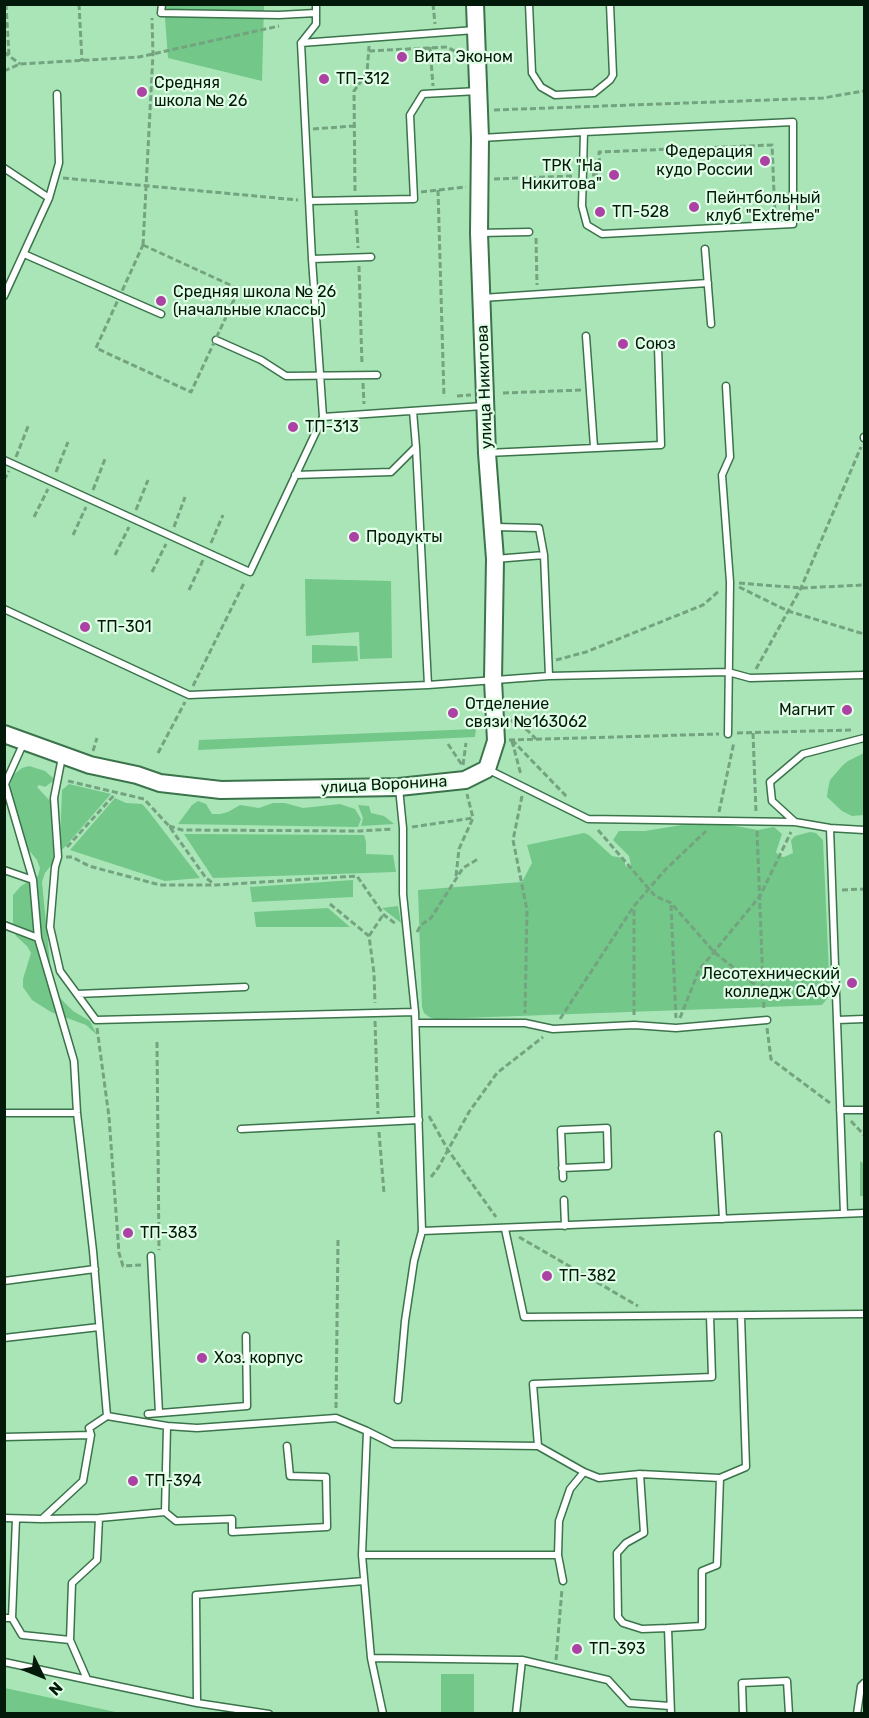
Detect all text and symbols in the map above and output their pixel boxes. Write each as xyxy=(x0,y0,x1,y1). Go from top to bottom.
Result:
place label: Вита Эконом xyxy=(414,47,513,67)
marker: Вита Эконом xyxy=(395,50,409,64)
place label: ТП-312 xyxy=(336,69,390,89)
marker: ТП-312 xyxy=(317,72,331,86)
place label: Средняя школа № 26 xyxy=(154,73,247,111)
marker: Средняя школа № 26 xyxy=(135,85,149,99)
place label: Федерация кудо России xyxy=(656,142,753,180)
marker: Федерация кудо России xyxy=(758,154,772,168)
place label: ТРК "На Никитова" xyxy=(521,156,602,194)
marker: ТРК "На Никитова" xyxy=(607,168,621,182)
place label: Пейнтбольный клуб "Extreme" xyxy=(706,188,821,226)
marker: Пейнтбольный клуб "Extreme" xyxy=(687,200,701,214)
place label: ТП-528 xyxy=(612,202,669,222)
marker: ТП-528 xyxy=(593,205,607,219)
place label: Средняя школа № 26 (начальные классы) xyxy=(173,282,336,320)
marker: Средняя школа № 26 (начальные классы) xyxy=(154,294,168,308)
street label: улица Никитова xyxy=(473,324,497,450)
place label: Союз xyxy=(635,334,676,354)
marker: Союз xyxy=(616,337,630,351)
place label: ТП-313 xyxy=(305,417,359,437)
marker: ТП-313 xyxy=(286,420,300,434)
place label: Продукты xyxy=(366,527,443,547)
marker: Продукты xyxy=(347,530,361,544)
place label: ТП-301 xyxy=(97,617,152,637)
marker: ТП-301 xyxy=(78,620,92,634)
place label: Отделение связи №163062 xyxy=(465,694,587,732)
place label: Магнит xyxy=(779,700,835,720)
marker: Магнит xyxy=(840,703,854,717)
marker: Отделение связи №163062 xyxy=(446,706,460,720)
street label: улица Воронина xyxy=(320,772,448,798)
place label: Лесотехнический колледж САФУ xyxy=(702,964,840,1002)
marker: Лесотехнический колледж САФУ xyxy=(845,976,859,990)
place label: ТП-383 xyxy=(140,1223,197,1243)
marker: ТП-383 xyxy=(121,1226,135,1240)
place label: ТП-382 xyxy=(559,1266,616,1286)
marker: ТП-382 xyxy=(540,1269,554,1283)
place label: Хоз. корпус xyxy=(214,1348,303,1368)
marker: Хоз. корпус xyxy=(195,1351,209,1365)
place label: ТП-394 xyxy=(145,1471,202,1491)
marker: ТП-394 xyxy=(126,1474,140,1488)
place label: ТП-393 xyxy=(589,1639,645,1659)
marker: ТП-393 xyxy=(570,1642,584,1656)
north arrow xyxy=(12,1646,72,1706)
text: N xyxy=(45,1678,66,1699)

